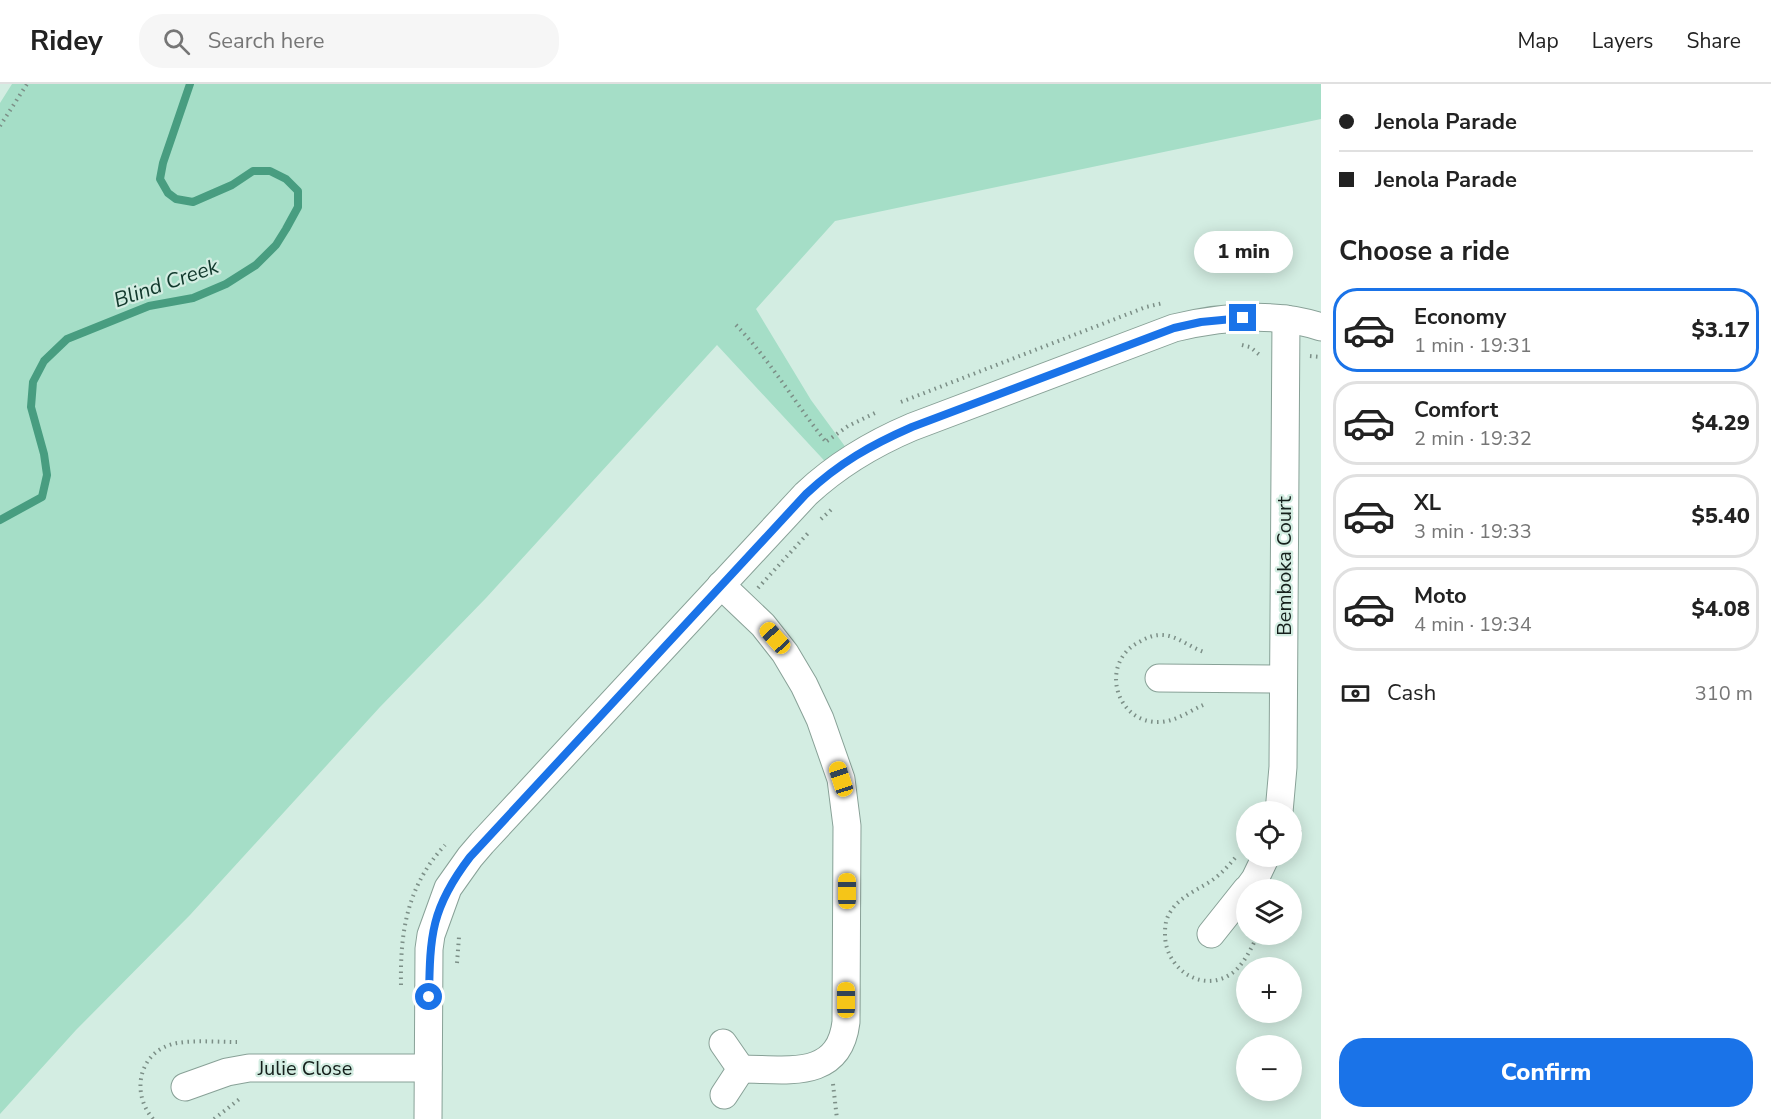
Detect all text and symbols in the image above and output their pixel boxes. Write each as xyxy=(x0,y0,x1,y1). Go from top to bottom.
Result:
search box xyxy=(139,14,559,68)
text: Ridey xyxy=(30,22,103,60)
icon: search xyxy=(160,25,193,58)
text: Search here xyxy=(208,26,324,56)
text: Map xyxy=(1517,27,1559,55)
text: Layers xyxy=(1592,27,1653,55)
text: Share xyxy=(1686,27,1741,55)
text: Jenola Parade xyxy=(1375,107,1517,137)
text: Jenola Parade xyxy=(1375,165,1517,195)
callout: 1 min xyxy=(1194,231,1292,273)
text: Choose a ride xyxy=(1339,233,1510,270)
text: 1 min xyxy=(1217,238,1270,265)
water label: Blind Creek xyxy=(110,252,223,314)
text: Economy xyxy=(1414,302,1506,332)
icon: car xyxy=(1342,303,1396,357)
route end xyxy=(1229,304,1256,331)
text: $3.17 xyxy=(1691,315,1750,345)
text: 1 min · 19:31 xyxy=(1414,332,1532,359)
text: Comfort xyxy=(1414,395,1498,425)
icon: car xyxy=(1342,396,1396,450)
text: $4.29 xyxy=(1691,408,1750,438)
text: 2 min · 19:32 xyxy=(1414,425,1532,452)
text: XL xyxy=(1414,488,1441,518)
icon: car xyxy=(1342,489,1396,543)
street label: Bemboka Court xyxy=(1271,495,1298,636)
text: $5.40 xyxy=(1691,501,1750,531)
text: 3 min · 19:33 xyxy=(1414,518,1532,545)
text: Moto xyxy=(1414,581,1467,611)
icon: car xyxy=(1342,582,1396,636)
text: $4.08 xyxy=(1691,594,1750,624)
text: 4 min · 19:34 xyxy=(1414,611,1532,638)
car xyxy=(756,619,794,657)
icon: cash xyxy=(1339,677,1372,710)
text: Cash xyxy=(1387,678,1436,708)
text: 310 m xyxy=(1695,680,1753,707)
car xyxy=(827,759,855,799)
map controls xyxy=(1236,801,1302,1101)
button: locate xyxy=(1236,801,1302,867)
car xyxy=(838,873,856,909)
button: layers xyxy=(1236,879,1302,945)
button: + xyxy=(1236,957,1302,1023)
car xyxy=(837,982,855,1018)
route start xyxy=(415,983,442,1010)
button: − xyxy=(1236,1035,1302,1101)
button: Confirm xyxy=(1339,1038,1753,1107)
street label: Julie Close xyxy=(257,1055,352,1082)

